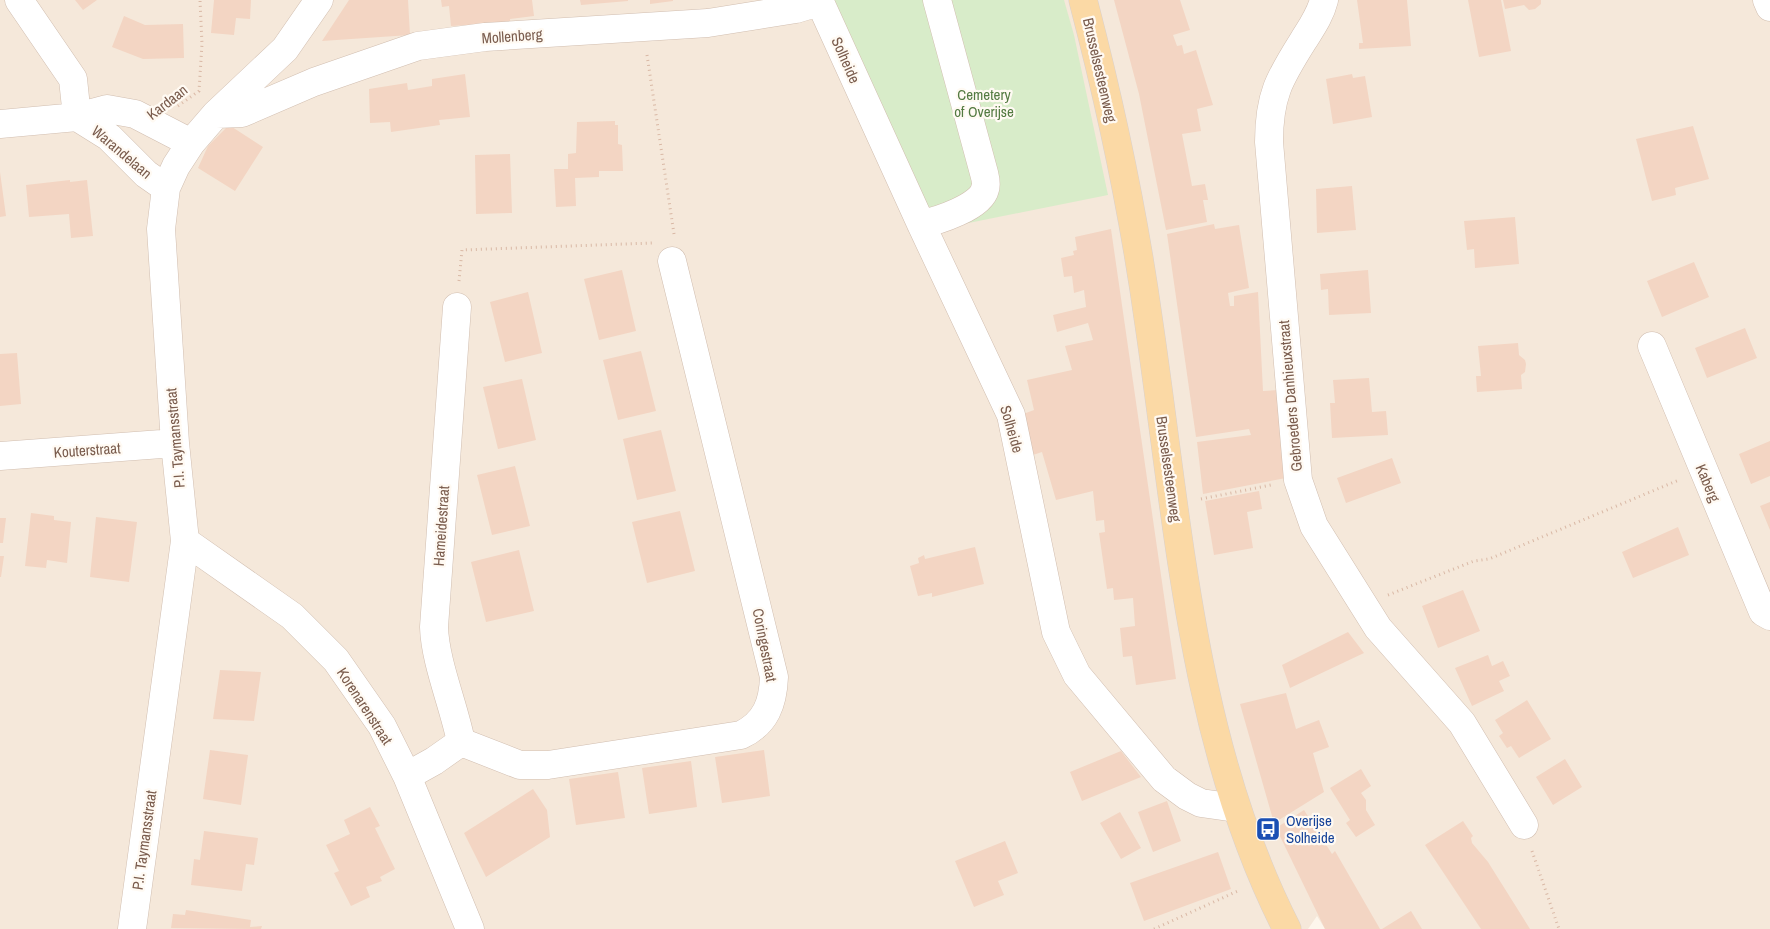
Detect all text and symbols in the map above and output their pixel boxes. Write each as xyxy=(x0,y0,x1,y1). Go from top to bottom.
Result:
street label: Brusselsesteenweg xyxy=(1078,16,1122,124)
street label: Mollenberg xyxy=(481,23,543,49)
street label: Solheide xyxy=(827,34,866,87)
street label: Kardaan xyxy=(142,79,192,125)
park label: Cemetery of Overijse xyxy=(954,84,1014,122)
street label: Warandelaan xyxy=(87,121,157,183)
street label: Gebroeders Danhieuxstraat xyxy=(1273,319,1307,473)
street label: P.I. Taymansstraat xyxy=(160,387,190,489)
street label: Solheide xyxy=(995,403,1029,455)
street label: Brusselsesteenweg xyxy=(1151,415,1187,523)
street label: Kouterstraat xyxy=(53,437,122,463)
street label: Kaberg xyxy=(1691,461,1725,505)
street label: Hameidestraat xyxy=(428,484,454,567)
street label: Coringestraat xyxy=(748,606,783,684)
street label: Korenarenstraat xyxy=(332,663,398,749)
street label: P.I. Taymansstraat xyxy=(127,788,161,891)
place label: Overijse Solheide xyxy=(1286,810,1335,848)
bus stop icon: Overijse Solheide xyxy=(1255,816,1281,842)

